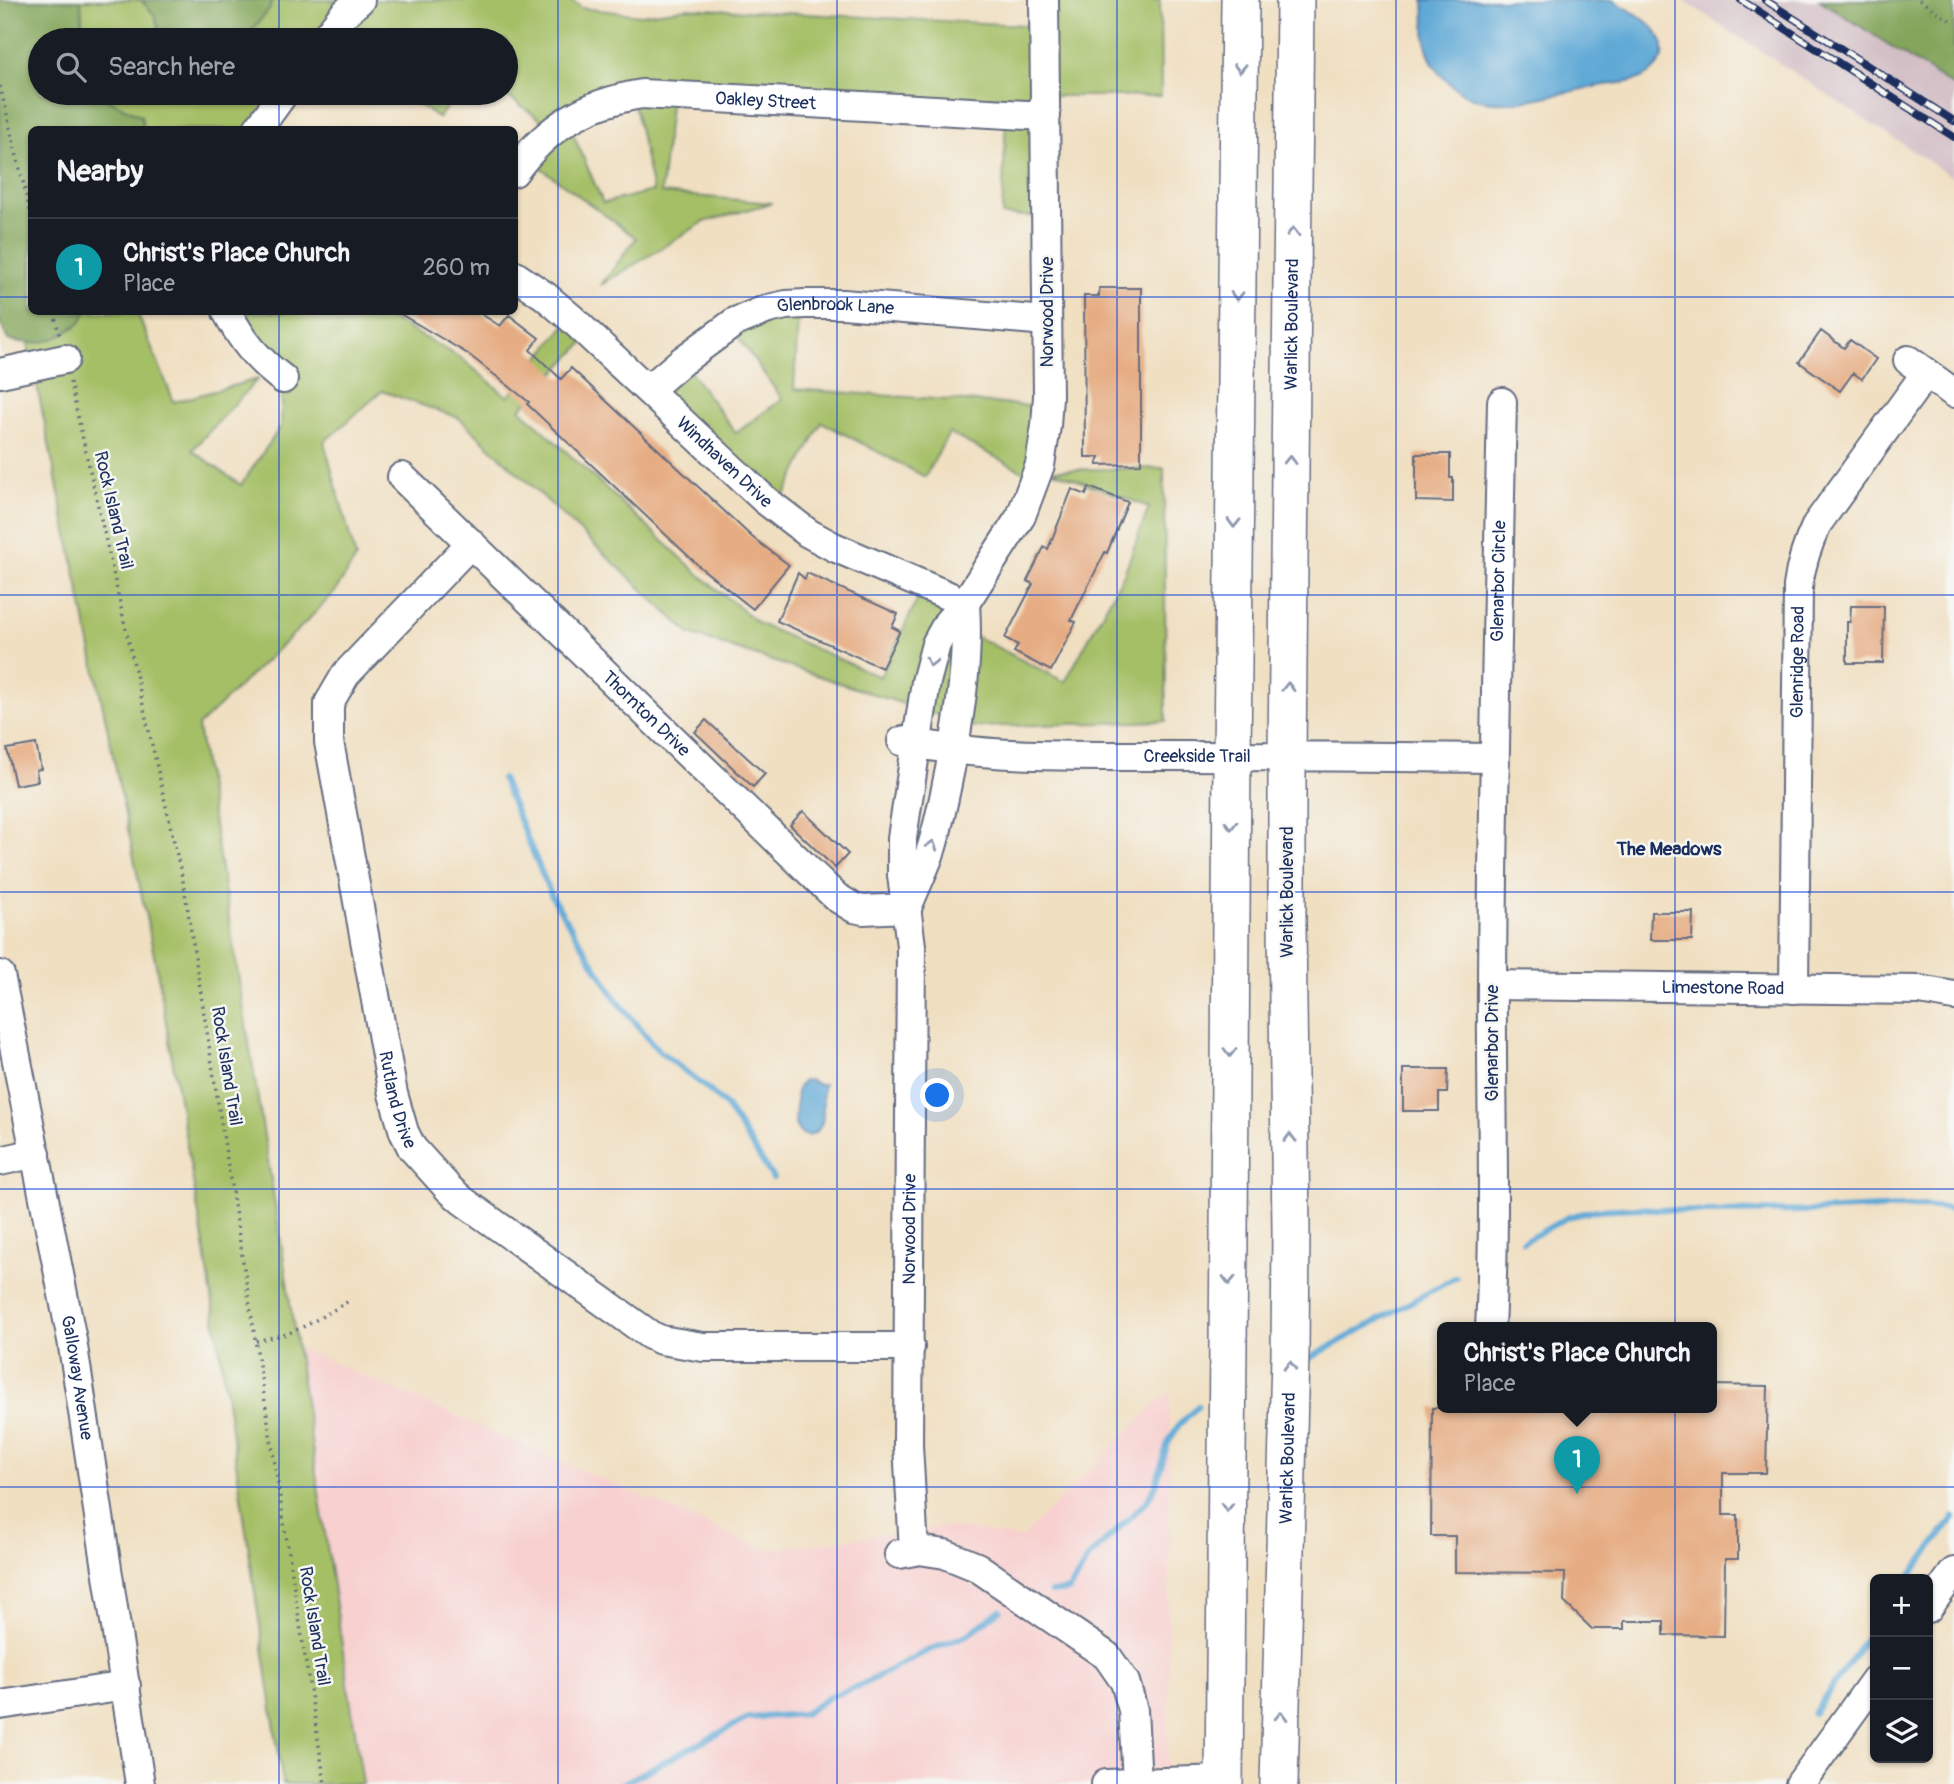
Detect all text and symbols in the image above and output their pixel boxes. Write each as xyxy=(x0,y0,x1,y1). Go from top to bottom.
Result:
search box xyxy=(28,28,518,105)
icon: search xyxy=(52,48,90,86)
text: Search here xyxy=(108,51,235,83)
one-way arrow xyxy=(1232,63,1247,74)
street label: Oakley Street xyxy=(715,87,817,115)
text: Nearby xyxy=(56,153,143,190)
one-way arrow xyxy=(1285,227,1301,237)
text: Christ's Place Church xyxy=(123,237,350,269)
text: 1 xyxy=(75,253,84,282)
text: 260 m xyxy=(423,253,490,282)
street label: Norwood Drive xyxy=(1036,256,1059,367)
street label: Warlick Boulevard xyxy=(1280,258,1304,390)
text: Place xyxy=(123,269,175,298)
one-way arrow xyxy=(1229,291,1245,301)
street label: Glenbrook Lane xyxy=(775,293,895,320)
street label: Windhaven Drive xyxy=(671,412,777,513)
street label: Rock Island Trail xyxy=(89,449,138,571)
one-way arrow xyxy=(1282,454,1298,465)
one-way arrow xyxy=(1226,518,1242,529)
street label: Glenarbor Circle xyxy=(1486,520,1511,642)
street label: Glenridge Road xyxy=(1786,606,1810,718)
one-way arrow xyxy=(925,655,940,667)
street label: Thornton Drive xyxy=(597,666,695,762)
one-way arrow xyxy=(1280,682,1296,692)
street label: Creekside Trail xyxy=(1143,745,1251,768)
one-way arrow xyxy=(1223,820,1239,831)
street label: Warlick Boulevard xyxy=(1276,826,1299,958)
district label: The Meadows xyxy=(1615,837,1722,861)
one-way arrow xyxy=(924,839,939,851)
street label: Limestone Road xyxy=(1661,976,1785,1000)
street label: Glenarbor Drive xyxy=(1481,984,1504,1101)
street label: Rock Island Trail xyxy=(206,1005,247,1127)
one-way arrow xyxy=(1222,1048,1238,1058)
street label: Rutland Drive xyxy=(373,1049,422,1153)
your location xyxy=(920,1078,954,1112)
one-way arrow xyxy=(1282,1133,1298,1143)
street label: Norwood Drive xyxy=(898,1173,922,1285)
one-way arrow xyxy=(1221,1275,1237,1286)
street label: Galloway Avenue xyxy=(55,1313,98,1442)
popup xyxy=(1437,1322,1717,1413)
text: Christ's Place Church xyxy=(1464,1337,1690,1369)
one-way arrow xyxy=(1282,1360,1298,1371)
text: Place xyxy=(1464,1369,1515,1398)
street label: Warlick Boulevard xyxy=(1275,1392,1301,1524)
pin: 1 xyxy=(1554,1436,1600,1494)
one-way arrow xyxy=(1219,1503,1235,1513)
street label: Rock Island Trail xyxy=(294,1565,335,1687)
map controls xyxy=(1870,1574,1933,1763)
button: + xyxy=(1870,1574,1933,1637)
button: − xyxy=(1870,1637,1933,1700)
button: layers xyxy=(1870,1700,1933,1763)
one-way arrow xyxy=(1273,1710,1288,1721)

